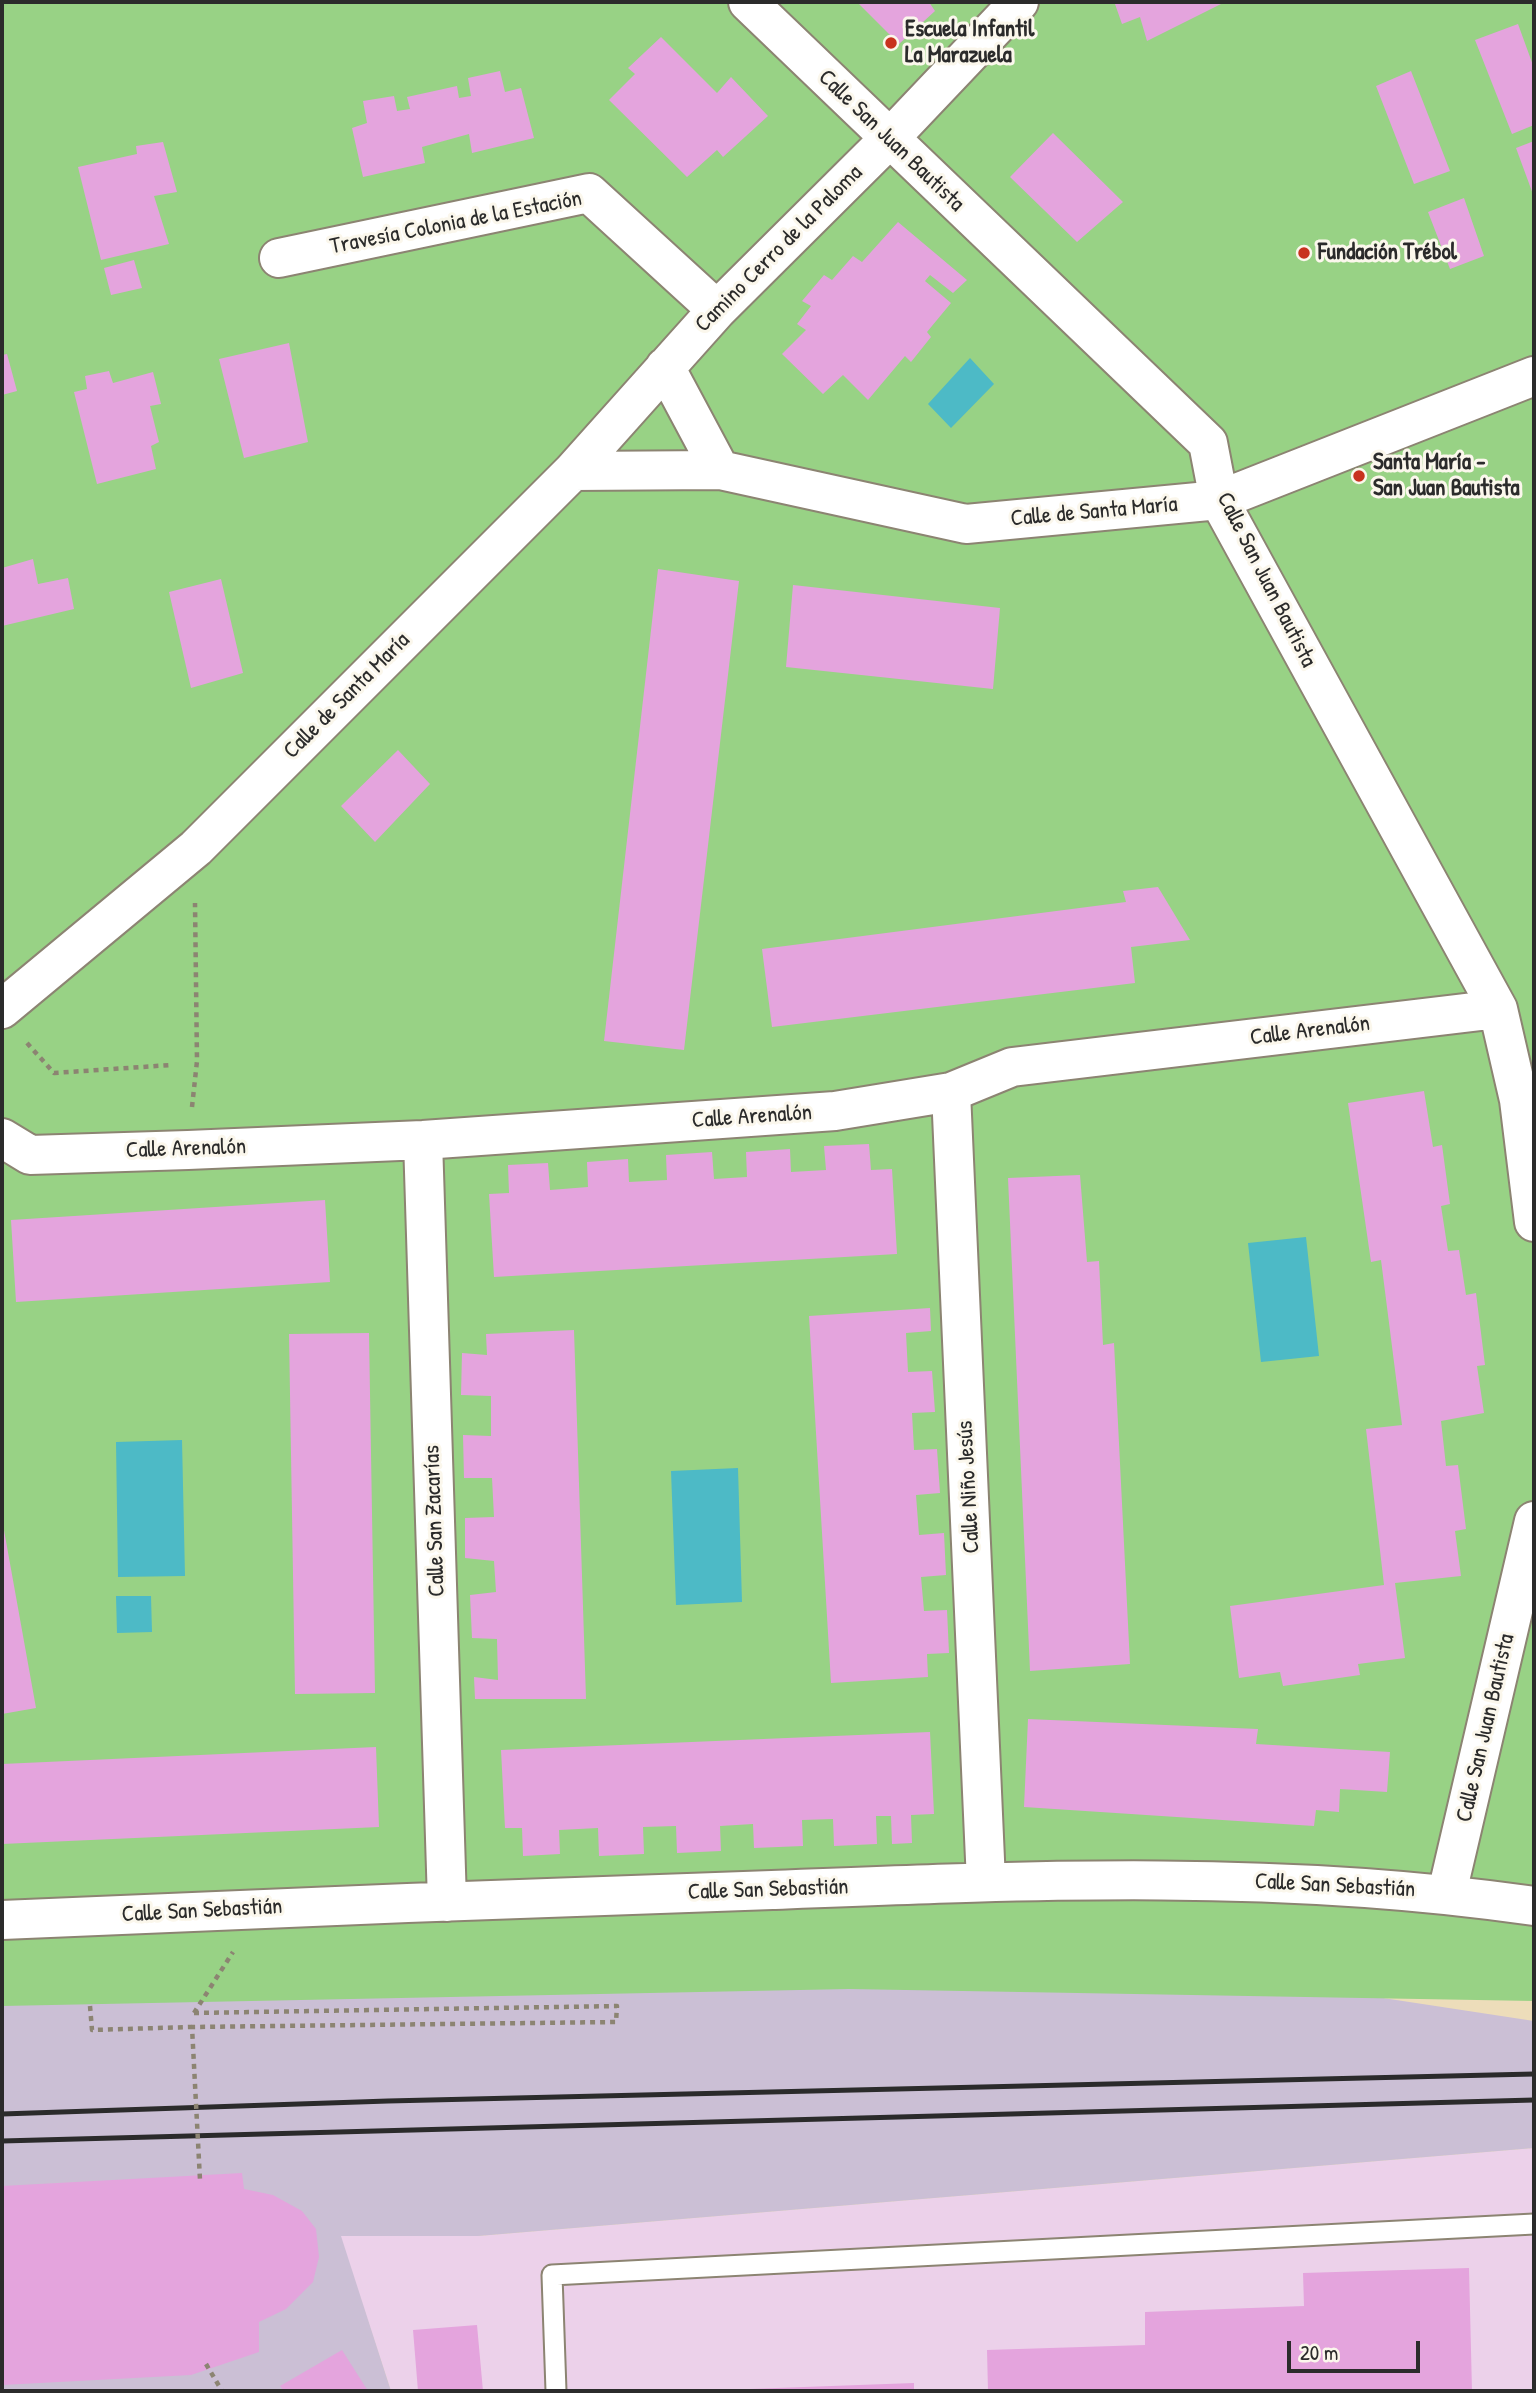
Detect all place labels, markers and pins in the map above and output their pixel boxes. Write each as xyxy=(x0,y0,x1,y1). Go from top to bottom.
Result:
place label: Escuela Infantil La Marazuela xyxy=(905,16,1034,70)
marker: Escuela Infantil La Marazuela xyxy=(883,35,899,51)
place label: Fundación Trébol xyxy=(1318,239,1457,267)
marker: Fundación Trébol xyxy=(1296,245,1312,261)
place label: Santa María - San Juan Bautista xyxy=(1373,449,1519,503)
marker: Santa María - San Juan Bautista xyxy=(1351,468,1367,484)

